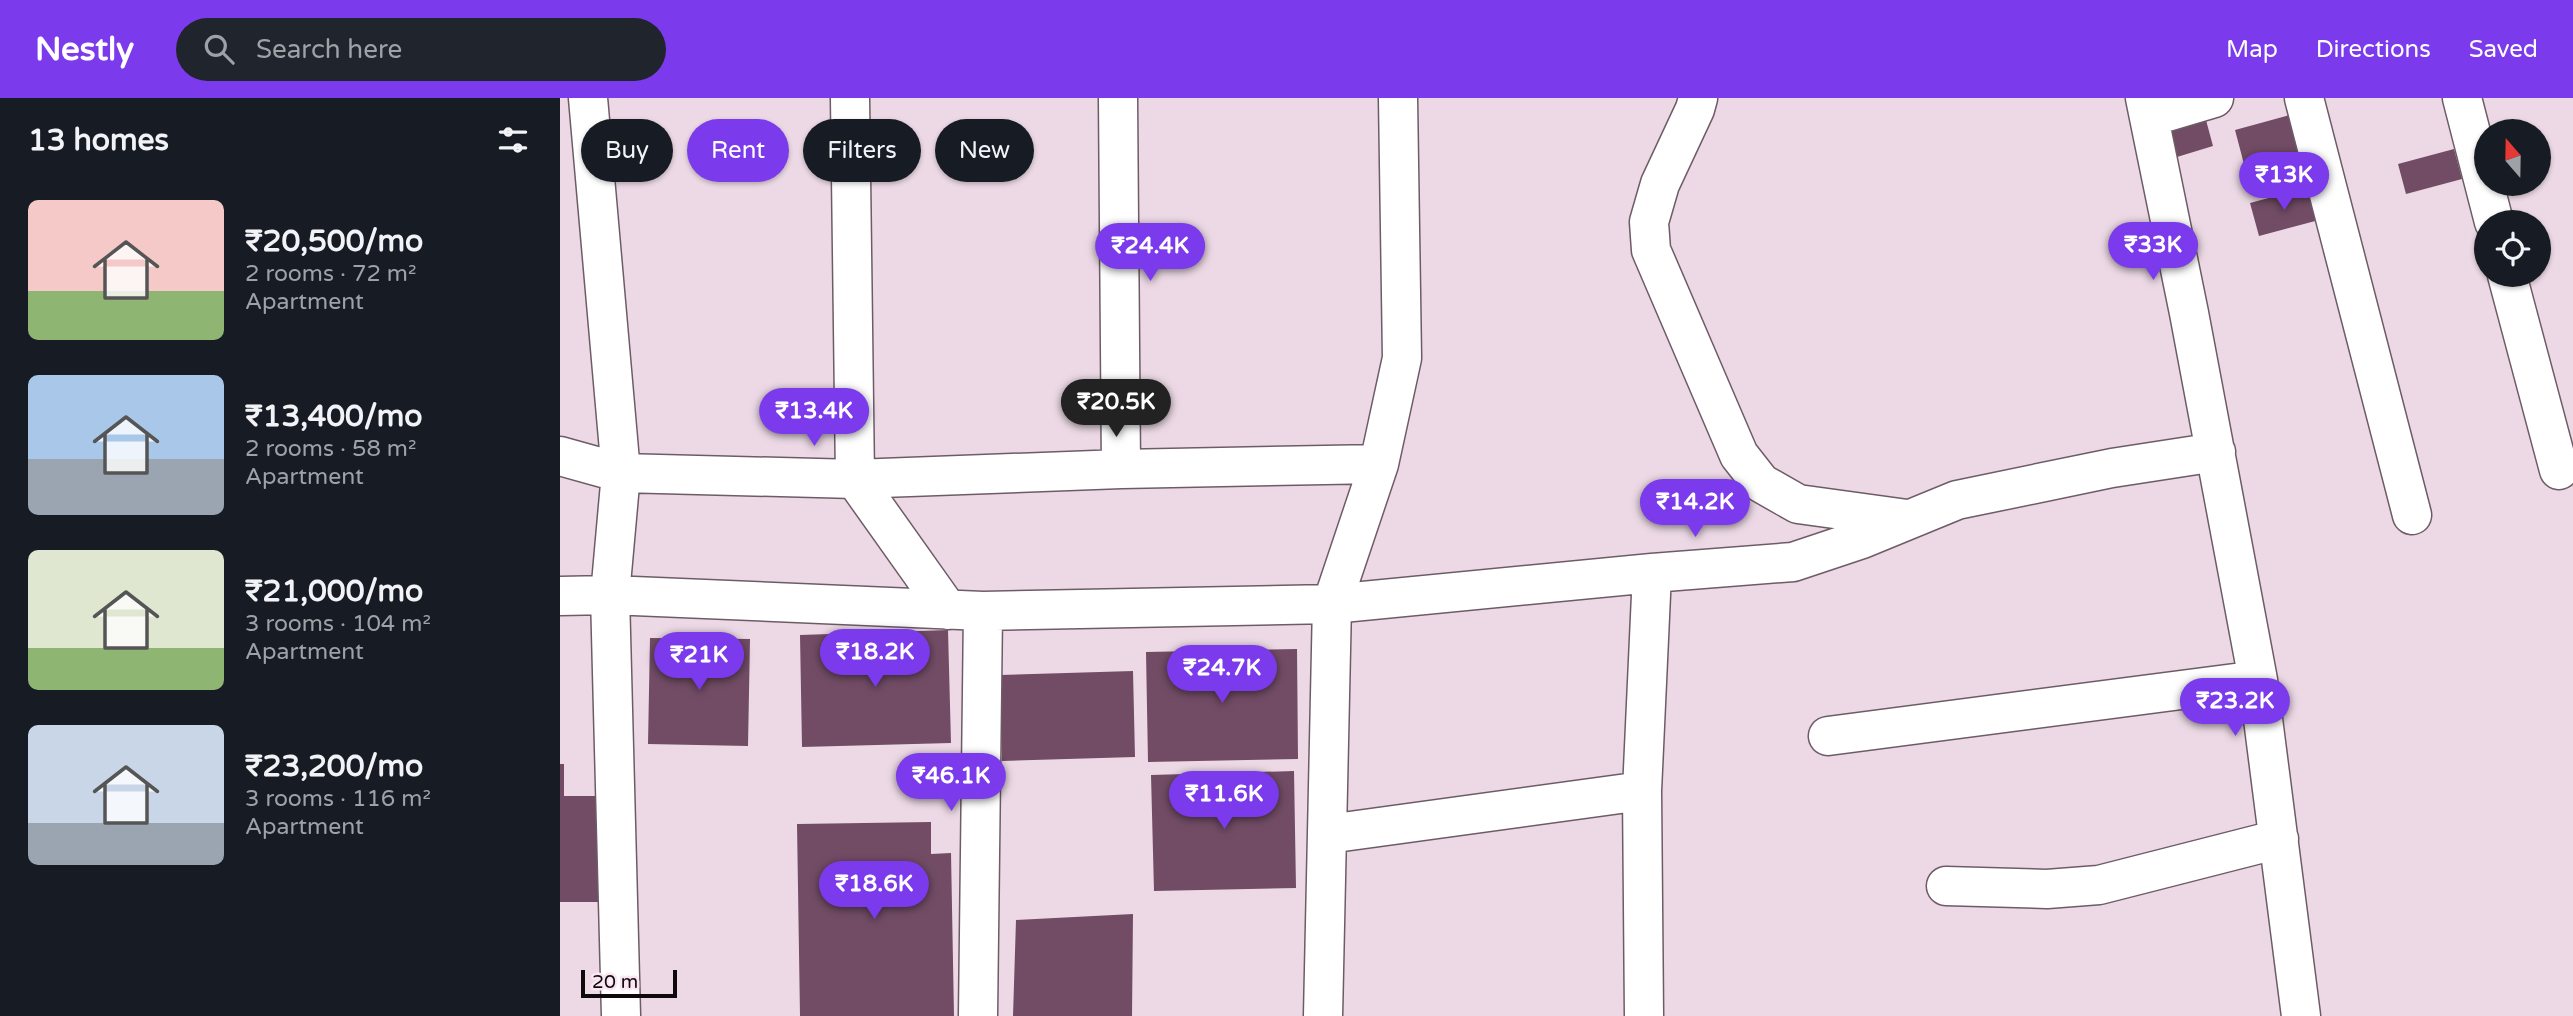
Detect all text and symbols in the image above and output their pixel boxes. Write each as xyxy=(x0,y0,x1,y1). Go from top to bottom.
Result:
search box xyxy=(176,18,666,81)
text: Nestly xyxy=(35,30,134,69)
icon: search xyxy=(200,30,238,68)
text: Search here xyxy=(256,34,402,65)
text: Map xyxy=(2226,35,2278,64)
text: Directions xyxy=(2316,35,2431,64)
text: Saved xyxy=(2469,35,2538,64)
chip: Buy xyxy=(581,119,673,182)
chip: Rent xyxy=(687,119,789,182)
chip: Filters xyxy=(803,119,921,182)
chip: New xyxy=(935,119,1034,182)
north arrow xyxy=(2474,119,2552,196)
map controls xyxy=(2474,119,2551,287)
icon: filters xyxy=(494,121,532,159)
text: 13 homes xyxy=(28,122,169,159)
pin: ₹13K xyxy=(2243,152,2325,212)
text: ₹13K xyxy=(2255,161,2313,189)
button: locate xyxy=(2474,210,2551,287)
pin: ₹33K xyxy=(2112,222,2194,282)
text: ₹20,500/mo xyxy=(245,223,423,260)
pin: ₹24.4K xyxy=(1093,223,1207,283)
icon: home xyxy=(84,228,168,312)
text: ₹33K xyxy=(2124,231,2182,259)
text: ₹24.4K xyxy=(1111,232,1189,260)
text: 2 rooms · 72 m² xyxy=(245,260,416,288)
text: Apartment xyxy=(245,288,364,316)
pin: ₹20.5K xyxy=(1059,380,1173,439)
pin: ₹13.4K xyxy=(757,388,871,448)
text: ₹20.5K xyxy=(1077,388,1155,416)
text: ₹13.4K xyxy=(775,397,853,425)
text: ₹13,400/mo xyxy=(245,398,423,435)
icon: home xyxy=(84,403,168,487)
text: 2 rooms · 58 m² xyxy=(245,435,416,463)
text: Apartment xyxy=(245,463,364,491)
pin: ₹14.2K xyxy=(1638,480,1752,539)
text: ₹14.2K xyxy=(1656,488,1734,516)
text: ₹21,000/mo xyxy=(245,573,423,610)
icon: home xyxy=(84,578,168,662)
text: 3 rooms · 104 m² xyxy=(245,610,431,638)
pin: ₹18.2K xyxy=(818,630,932,689)
pin: ₹21K xyxy=(658,632,740,692)
text: Apartment xyxy=(245,638,364,666)
text: ₹18.2K xyxy=(836,638,914,666)
text: ₹21K xyxy=(670,641,728,669)
pin: ₹24.7K xyxy=(1165,646,1279,705)
text: ₹24.7K xyxy=(1183,654,1261,682)
pin: ₹23.2K xyxy=(2178,678,2292,738)
text: ₹23.2K xyxy=(2196,687,2274,715)
text: ₹23,200/mo xyxy=(245,748,423,785)
icon: home xyxy=(84,753,168,837)
pin: ₹46.1K xyxy=(894,754,1008,813)
text: ₹46.1K xyxy=(912,762,990,790)
pin: ₹11.6K xyxy=(1167,772,1281,831)
text: ₹11.6K xyxy=(1185,780,1263,808)
text: 3 rooms · 116 m² xyxy=(245,785,431,813)
text: Apartment xyxy=(245,813,364,841)
pin: ₹18.6K xyxy=(817,862,931,921)
text: ₹18.6K xyxy=(835,870,913,898)
scale bar xyxy=(581,967,677,999)
text: 20 m xyxy=(592,971,638,993)

